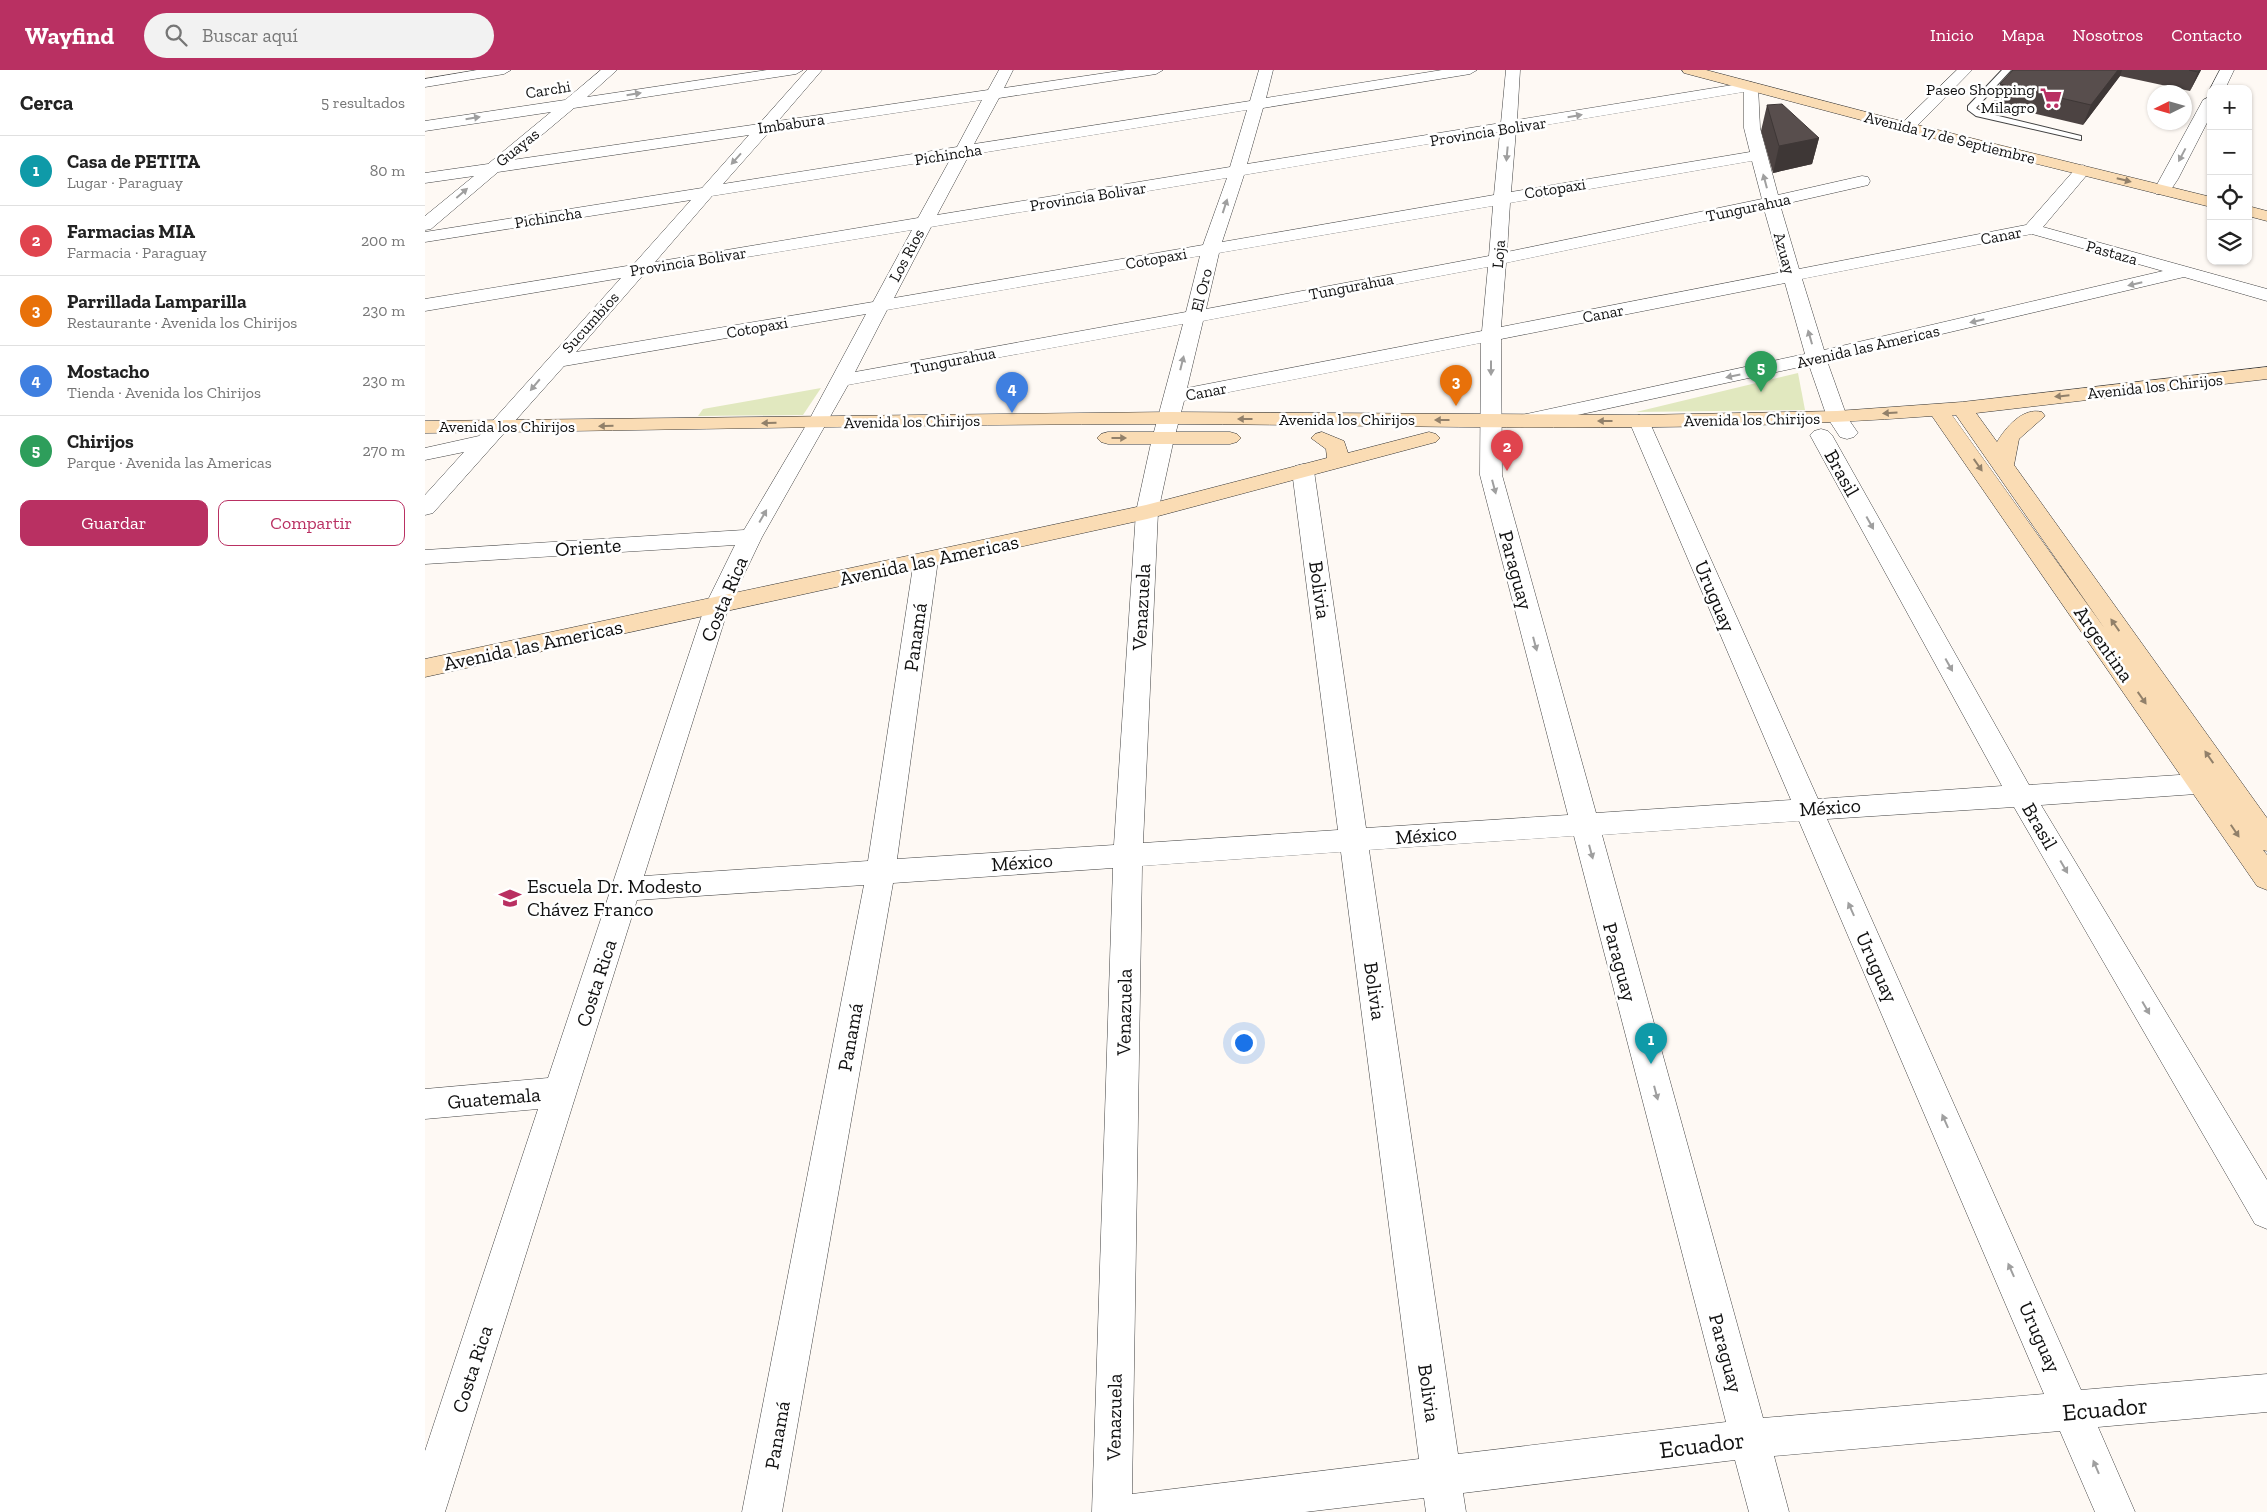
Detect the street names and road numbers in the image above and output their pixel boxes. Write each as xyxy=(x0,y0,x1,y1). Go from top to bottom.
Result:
street label: Carchi xyxy=(524,76,573,102)
street label: Avenida 17 de Septiembre xyxy=(1863,107,2037,168)
street label: Imbabura xyxy=(756,109,826,138)
street label: Provincia Bolivar xyxy=(1428,113,1548,150)
street label: Guayas xyxy=(492,124,543,171)
street label: Pichincha xyxy=(913,140,983,169)
street label: Cotopaxi xyxy=(1523,174,1588,203)
street label: Provincia Bolivar xyxy=(1028,178,1148,215)
street label: Tungurahua xyxy=(1704,189,1792,226)
street label: Pichincha xyxy=(513,203,583,232)
street label: Canar xyxy=(1979,222,2024,249)
street label: Los Rios xyxy=(885,226,928,285)
street label: Azuay xyxy=(1770,230,1800,277)
street label: Pastaza xyxy=(2084,236,2140,269)
street label: Loja xyxy=(1488,239,1509,269)
street label: Provincia Bolivar xyxy=(628,243,748,280)
street label: Cotopaxi xyxy=(1124,244,1189,273)
street label: El Oro xyxy=(1187,267,1216,314)
street label: Tungurahua xyxy=(1307,269,1395,304)
street label: Sucumbios xyxy=(558,288,623,357)
street label: Canar xyxy=(1581,300,1626,327)
street label: Cotopaxi xyxy=(725,313,790,342)
street label: Avenida las Americas xyxy=(1795,321,1941,372)
street label: Tungurahua xyxy=(909,343,997,378)
street label: Avenida los Chirijos xyxy=(2086,370,2224,403)
street label: Canar xyxy=(1184,378,1229,405)
street label: Avenida los Chirijos xyxy=(1684,409,1820,430)
street label: Avenida los Chirijos xyxy=(1279,410,1415,429)
street label: Avenida los Chirijos xyxy=(844,411,980,432)
street label: Avenida los Chirijos xyxy=(439,417,575,436)
street label: Brasil xyxy=(1819,445,1865,501)
street label: Paraguay xyxy=(1494,528,1538,613)
street label: Avenida las Americas xyxy=(837,529,1021,591)
street label: Oriente xyxy=(554,533,622,561)
street label: Costa Rica xyxy=(695,552,753,645)
street label: Uruguay xyxy=(1689,557,1741,636)
street label: Bolivia xyxy=(1304,559,1336,621)
street label: Venazuela xyxy=(1127,563,1155,652)
street label: Panamá xyxy=(898,601,932,673)
street label: Argentina xyxy=(2069,601,2139,687)
street label: Avenida las Americas xyxy=(441,614,625,676)
street label: México xyxy=(1798,793,1862,821)
street label: Brasil xyxy=(2017,798,2063,854)
street label: México xyxy=(1394,821,1458,849)
street label: México xyxy=(990,848,1054,876)
street label: Paraguay xyxy=(1598,920,1642,1005)
street label: Uruguay xyxy=(1851,928,1904,1007)
street label: Costa Rica xyxy=(571,936,621,1030)
street label: Bolivia xyxy=(1359,960,1391,1022)
street label: Venazuela xyxy=(1111,968,1137,1057)
street label: Panamá xyxy=(832,1001,868,1073)
street label: Guatemala xyxy=(446,1082,542,1114)
street label: Uruguay xyxy=(2014,1298,2067,1377)
street label: Paraguay xyxy=(1704,1311,1748,1396)
street label: Costa Rica xyxy=(447,1322,497,1416)
street label: Bolivia xyxy=(1413,1362,1445,1424)
street label: Venazuela xyxy=(1101,1373,1127,1462)
street label: Ecuador xyxy=(2061,1390,2149,1427)
street label: Panamá xyxy=(759,1399,795,1471)
street label: Ecuador xyxy=(1658,1425,1746,1464)

